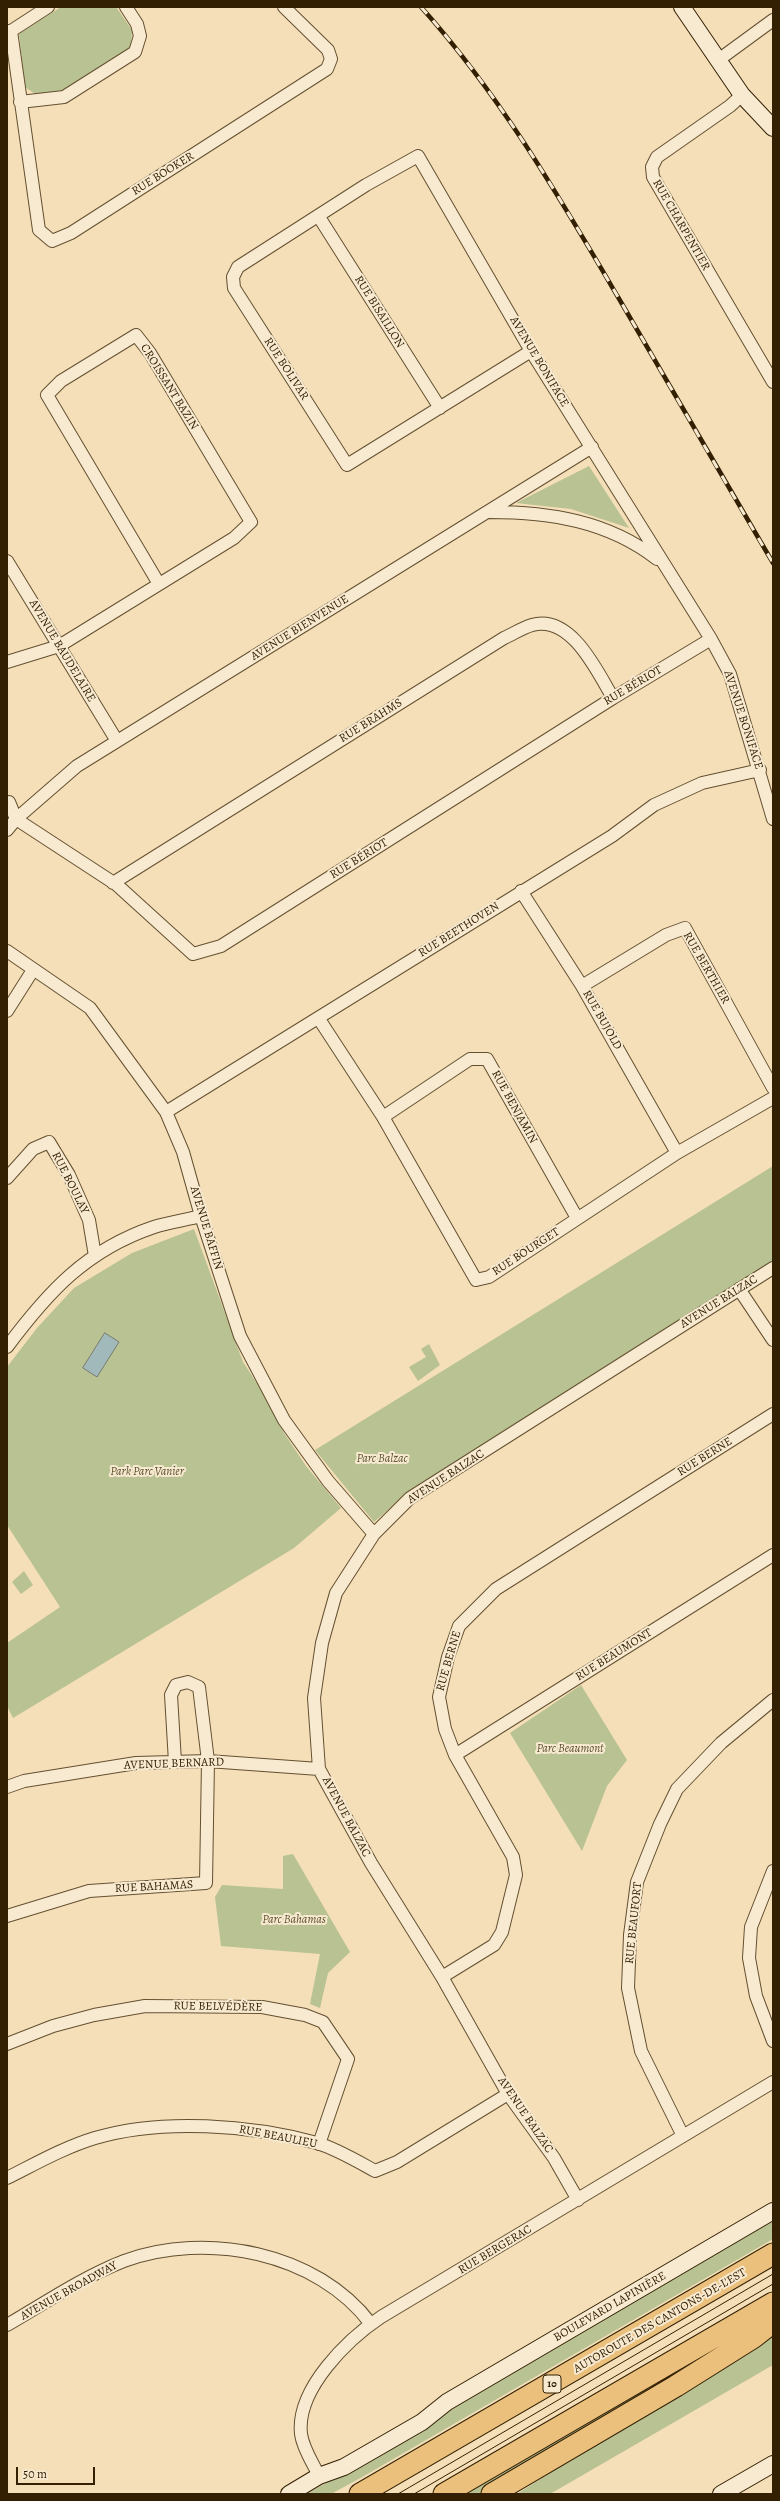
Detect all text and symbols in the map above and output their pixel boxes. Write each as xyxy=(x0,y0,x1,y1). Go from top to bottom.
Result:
street label: RUE BOOKER xyxy=(129,149,197,199)
street label: RUE CHARPENTIER xyxy=(649,177,713,273)
street label: RUE BISAILLON xyxy=(351,273,407,351)
street label: AVENUE BONIFACE xyxy=(506,314,572,410)
street label: RUE BOLIVAR xyxy=(260,335,312,403)
street label: CROISSANT BAZIN xyxy=(137,341,201,433)
street label: AVENUE BIENVENUE xyxy=(248,592,352,664)
street label: AVENUE BAUDELAIRE xyxy=(26,597,98,705)
street label: RUE BÉRIOT xyxy=(601,663,665,709)
street label: AVENUE BONIFACE xyxy=(720,669,766,771)
street label: RUE BRAHMS xyxy=(337,696,405,746)
street label: RUE BÉRIOT xyxy=(327,836,391,882)
street label: RUE BEETHOVEN xyxy=(416,899,502,961)
street label: RUE BERTHIER xyxy=(680,929,732,1007)
street label: RUE BUJOLD xyxy=(579,988,625,1052)
street label: RUE BENJAMIN xyxy=(488,1068,540,1146)
street label: RUE BOULAY xyxy=(48,1150,92,1216)
street label: AVENUE BAFFIN xyxy=(186,1184,226,1272)
street label: RUE BOURGET xyxy=(490,1225,562,1279)
street label: AVENUE BALZAC xyxy=(678,1272,760,1332)
street label: RUE BERNE xyxy=(675,1434,735,1480)
street label: AVENUE BALZAC xyxy=(405,1447,487,1507)
park label: Parc Balzac xyxy=(356,1452,408,1466)
park label: Park Parc Vanier xyxy=(110,1465,184,1479)
street label: RUE BEAUMONT xyxy=(573,1626,655,1684)
street label: RUE BERNE xyxy=(434,1629,464,1693)
park label: Parc Beaumont xyxy=(536,1742,604,1756)
street label: AVENUE BERNARD xyxy=(124,1755,224,1773)
street label: AVENUE BALZAC xyxy=(319,1774,373,1860)
street label: RUE BAHAMAS xyxy=(114,1878,194,1896)
street label: RUE BEAUFORT xyxy=(623,1881,645,1965)
park label: Parc Bahamas xyxy=(262,1913,326,1927)
street label: RUE BELVÉDÈRE xyxy=(173,1999,263,2015)
street label: AVENUE BALZAC xyxy=(494,2074,556,2156)
street label: RUE BEAULIEU xyxy=(238,2122,318,2152)
street label: RUE BERGERAC xyxy=(456,2222,534,2278)
street label: AVENUE BROADWAY xyxy=(18,2258,120,2324)
street label: AUTOROUTE DES CANTONS-DE-L'EST xyxy=(571,2266,749,2376)
street label: BOULEVARD LAPINIÈRE xyxy=(551,2269,669,2345)
road number: 10 xyxy=(543,2375,561,2393)
scale bar xyxy=(18,2459,97,2485)
text: 50 m xyxy=(23,2466,47,2482)

